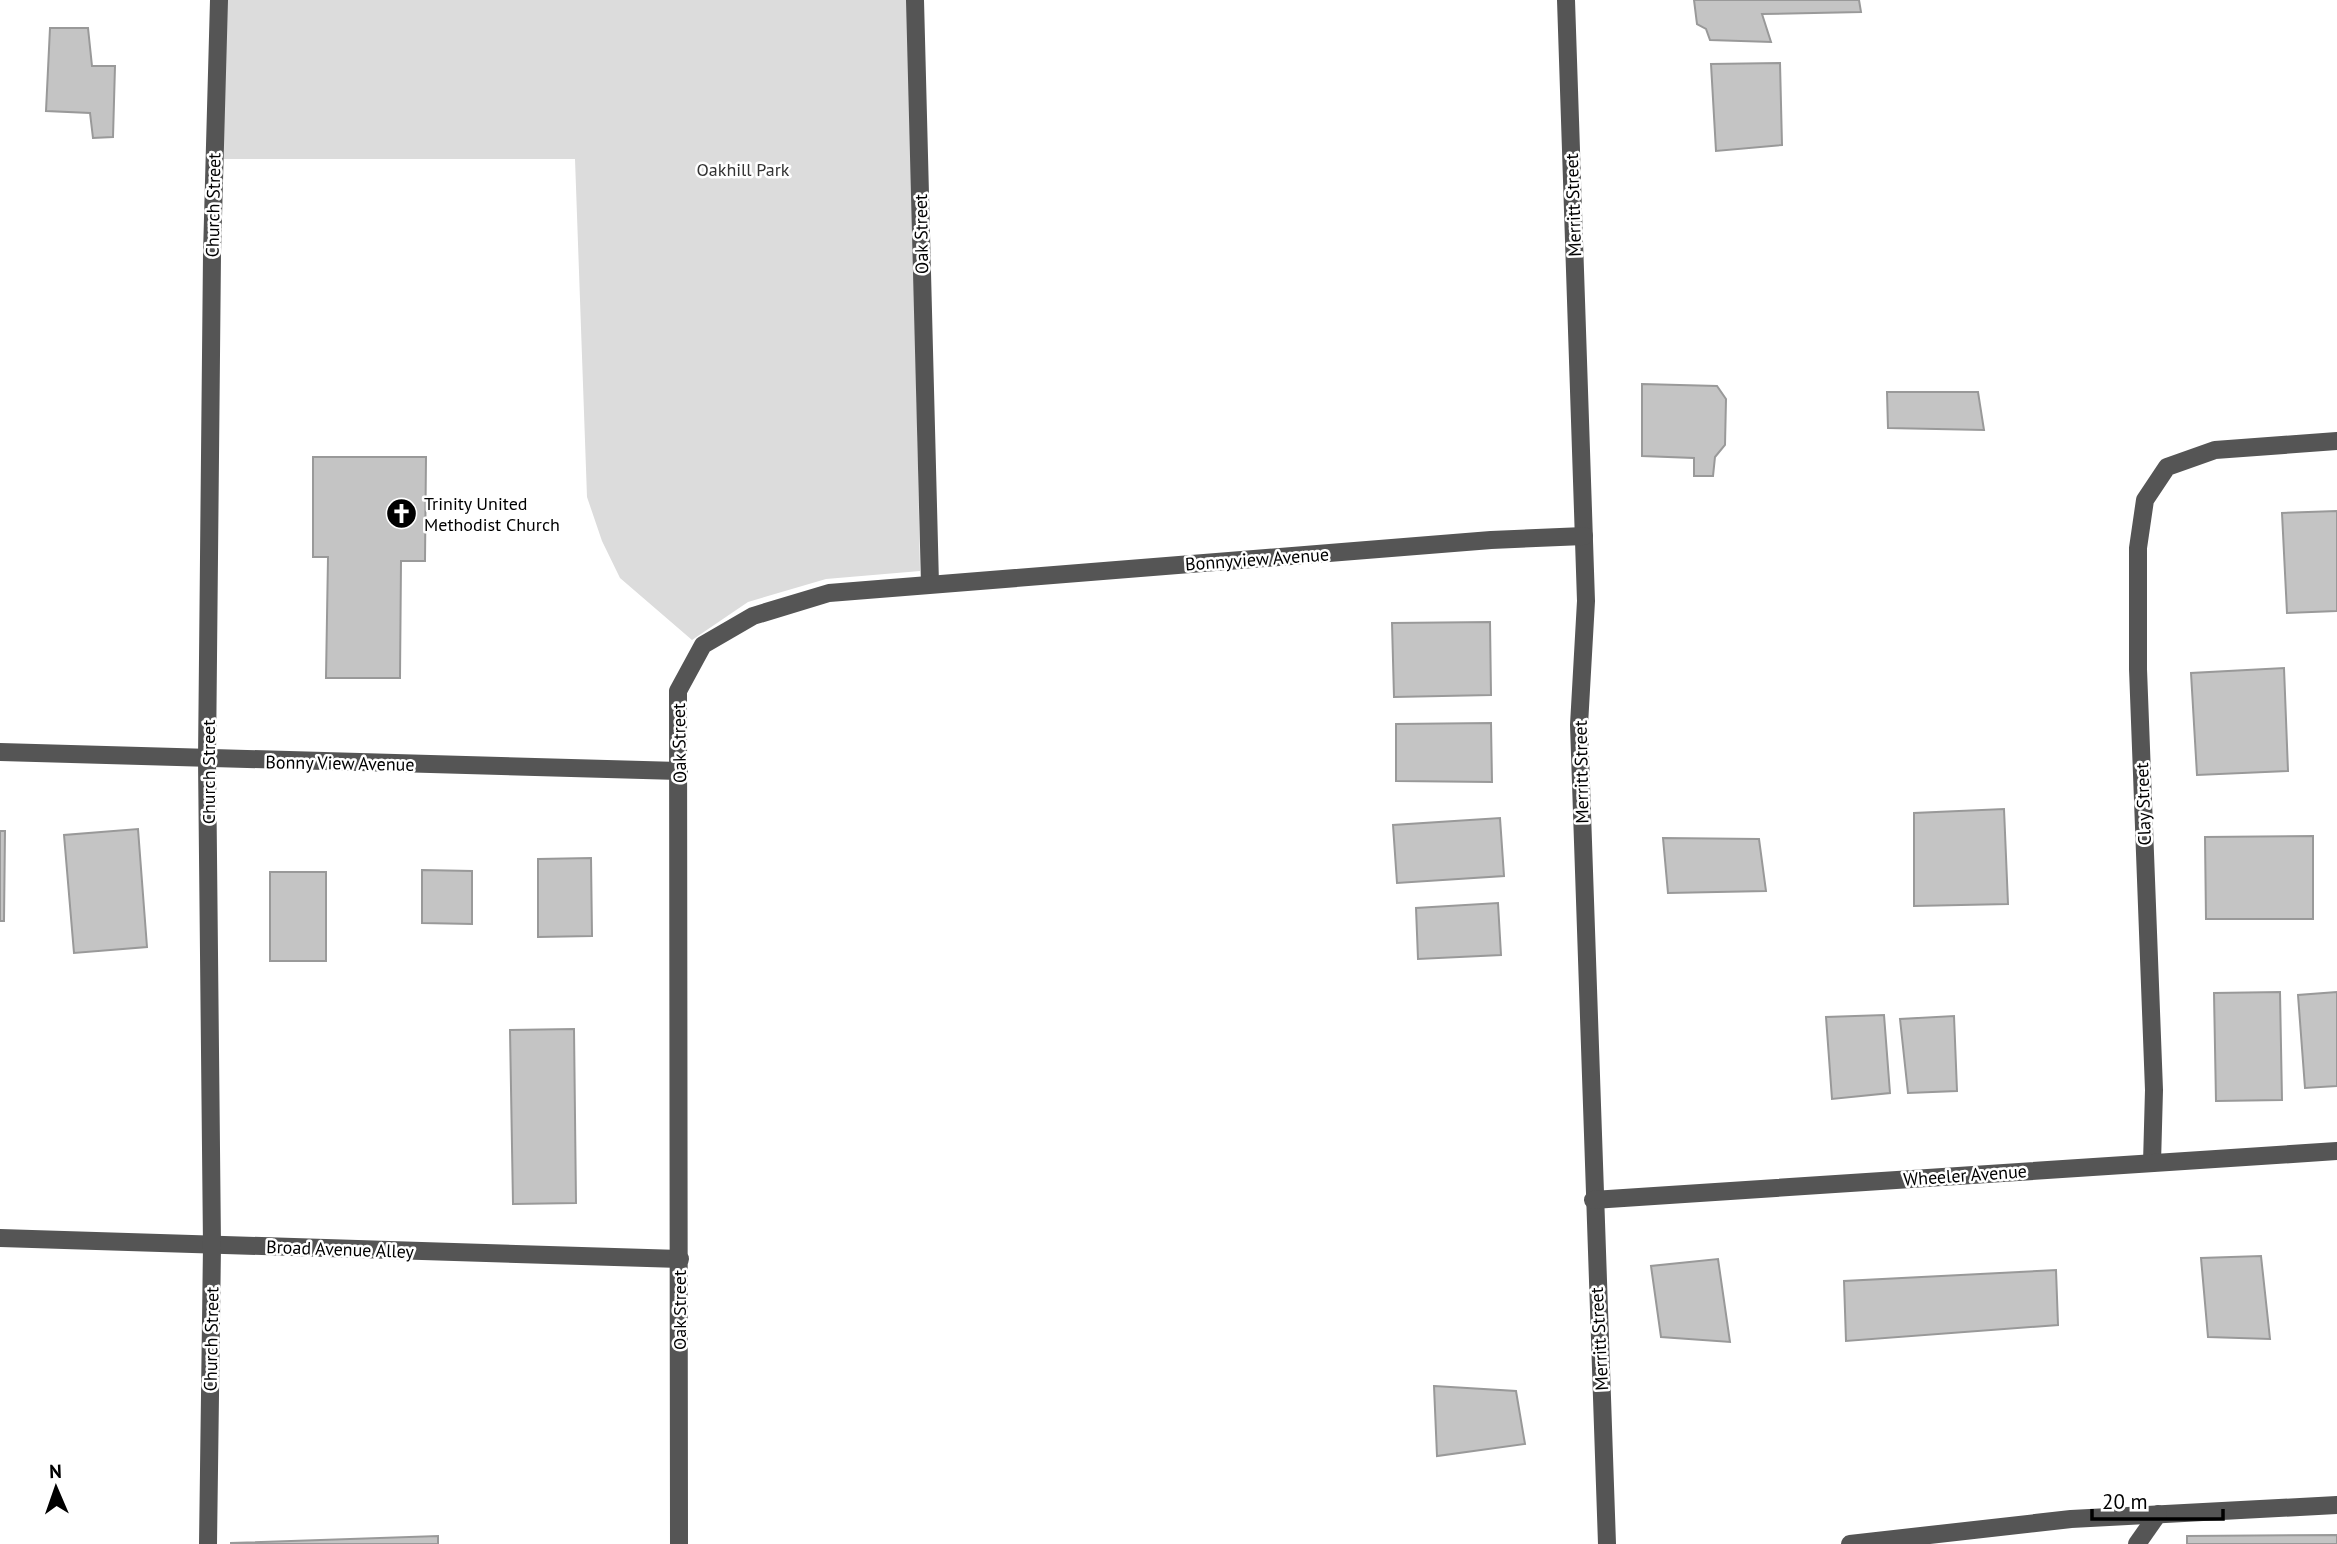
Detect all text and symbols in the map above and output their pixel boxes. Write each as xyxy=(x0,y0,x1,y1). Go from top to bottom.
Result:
street label: Church Street xyxy=(201,152,225,258)
street label: Merritt Street xyxy=(1560,153,1586,257)
park label: Oakhill Park xyxy=(697,158,790,181)
street label: Oak Street xyxy=(909,194,933,274)
place label: Trinity United Methodist Church xyxy=(424,492,560,536)
church icon: Trinity United Methodist Church xyxy=(384,496,418,530)
street label: Bonnyview Avenue xyxy=(1184,543,1330,575)
street label: Oak Street xyxy=(667,703,691,783)
street label: Church Street xyxy=(197,720,220,824)
street label: Merritt Street xyxy=(1569,720,1593,824)
street label: Bonny View Avenue xyxy=(265,750,415,776)
street label: Clay Street xyxy=(2130,762,2156,846)
street label: Wheeler Avenue xyxy=(1902,1159,2028,1191)
street label: Broad Avenue Alley xyxy=(266,1235,415,1263)
street label: Oak Street xyxy=(668,1270,691,1350)
street label: Church Street xyxy=(199,1286,223,1392)
street label: Merritt Street xyxy=(1585,1287,1613,1391)
north arrow xyxy=(21,1453,91,1523)
text: N xyxy=(49,1459,62,1483)
scale bar xyxy=(2092,1478,2223,1522)
text: 20 m xyxy=(2102,1488,2148,1515)

